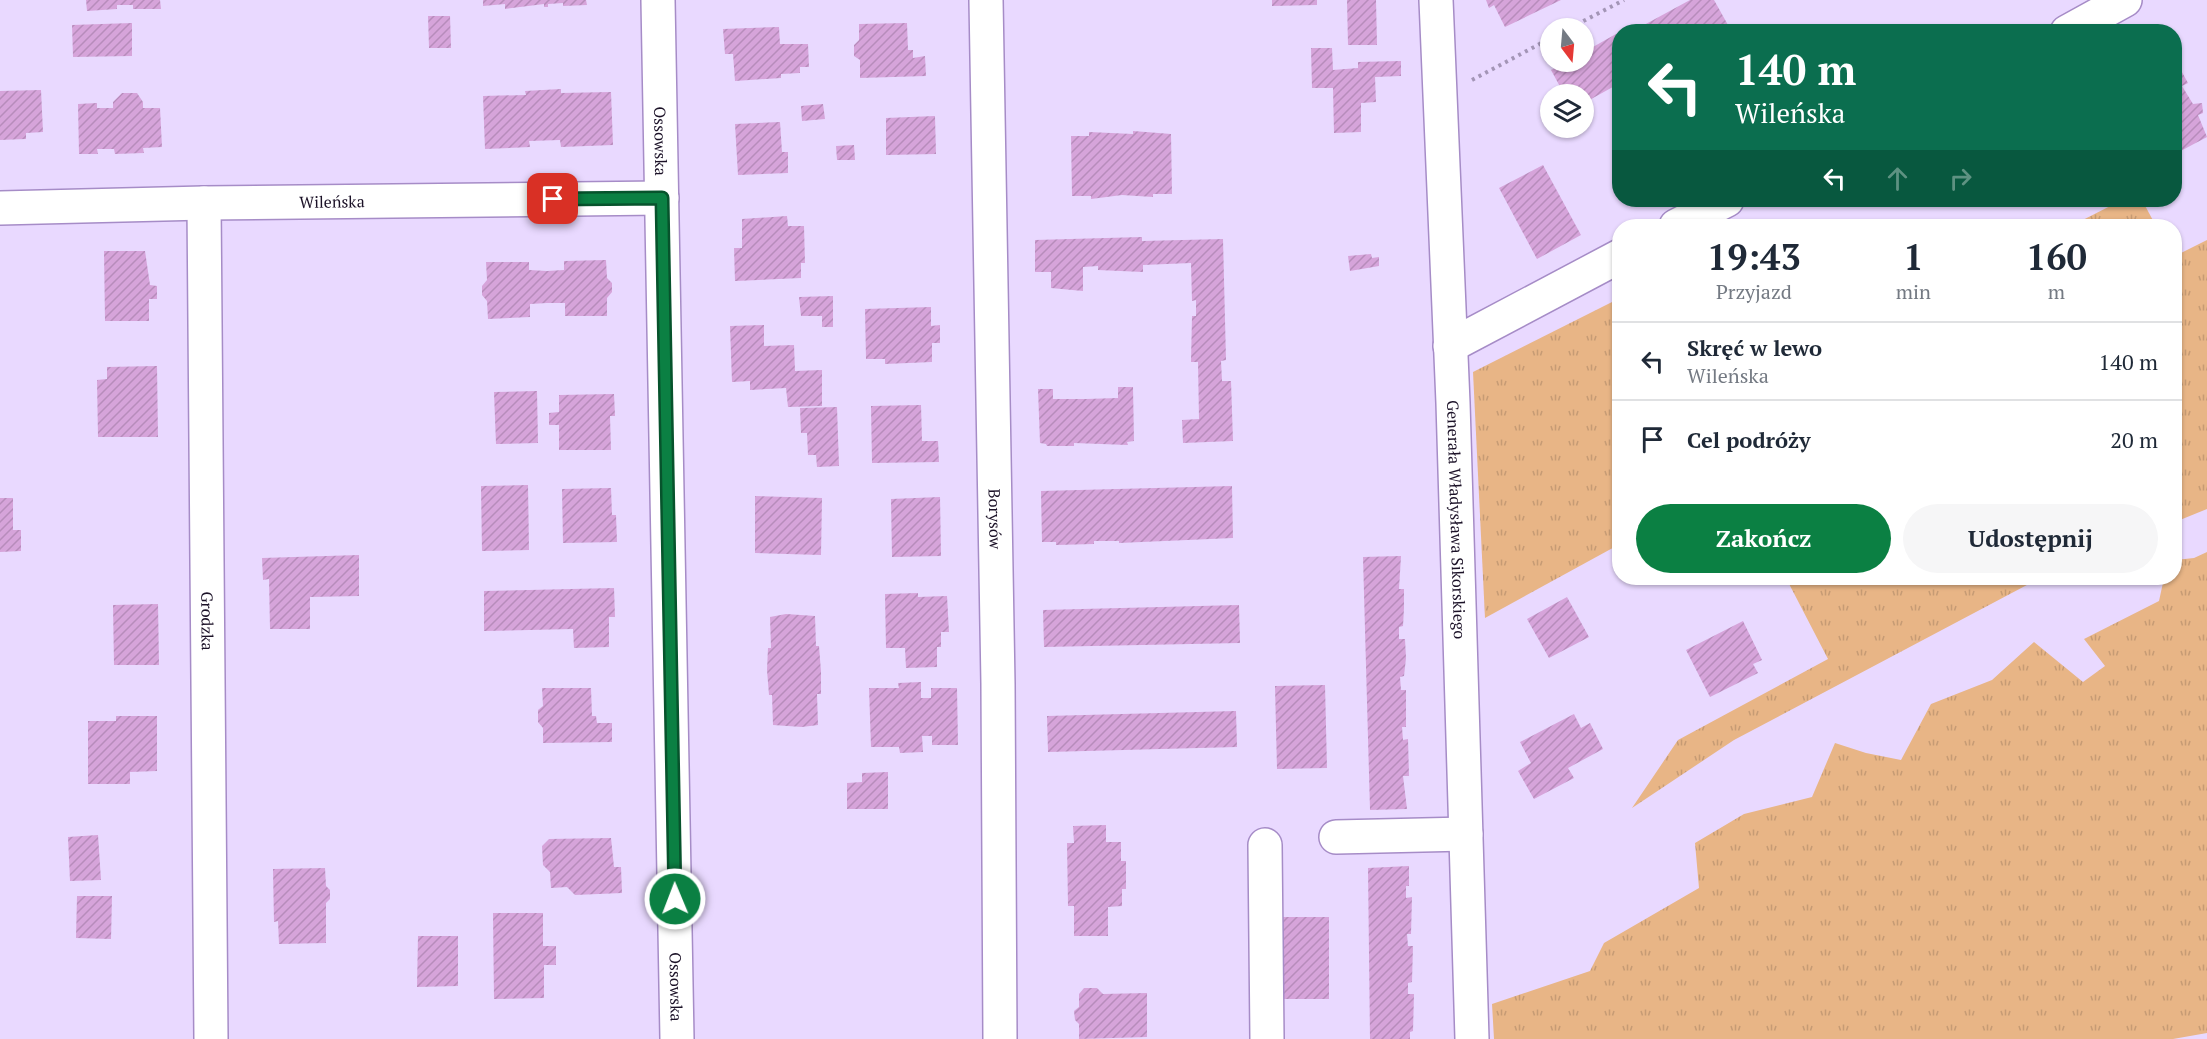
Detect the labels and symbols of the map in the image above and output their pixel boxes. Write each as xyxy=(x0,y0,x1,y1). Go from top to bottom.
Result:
north arrow xyxy=(1540,18,1594,72)
street label: Ossowska xyxy=(649,106,672,176)
pin xyxy=(527,173,578,224)
street label: Wileńska xyxy=(299,190,365,213)
street label: Generała Władysława Sikorskiego xyxy=(1442,400,1471,640)
street label: Borysów xyxy=(984,488,1007,550)
street label: Grodzka xyxy=(196,591,219,651)
position arrow xyxy=(643,867,707,931)
street label: Ossowska xyxy=(664,952,688,1022)

